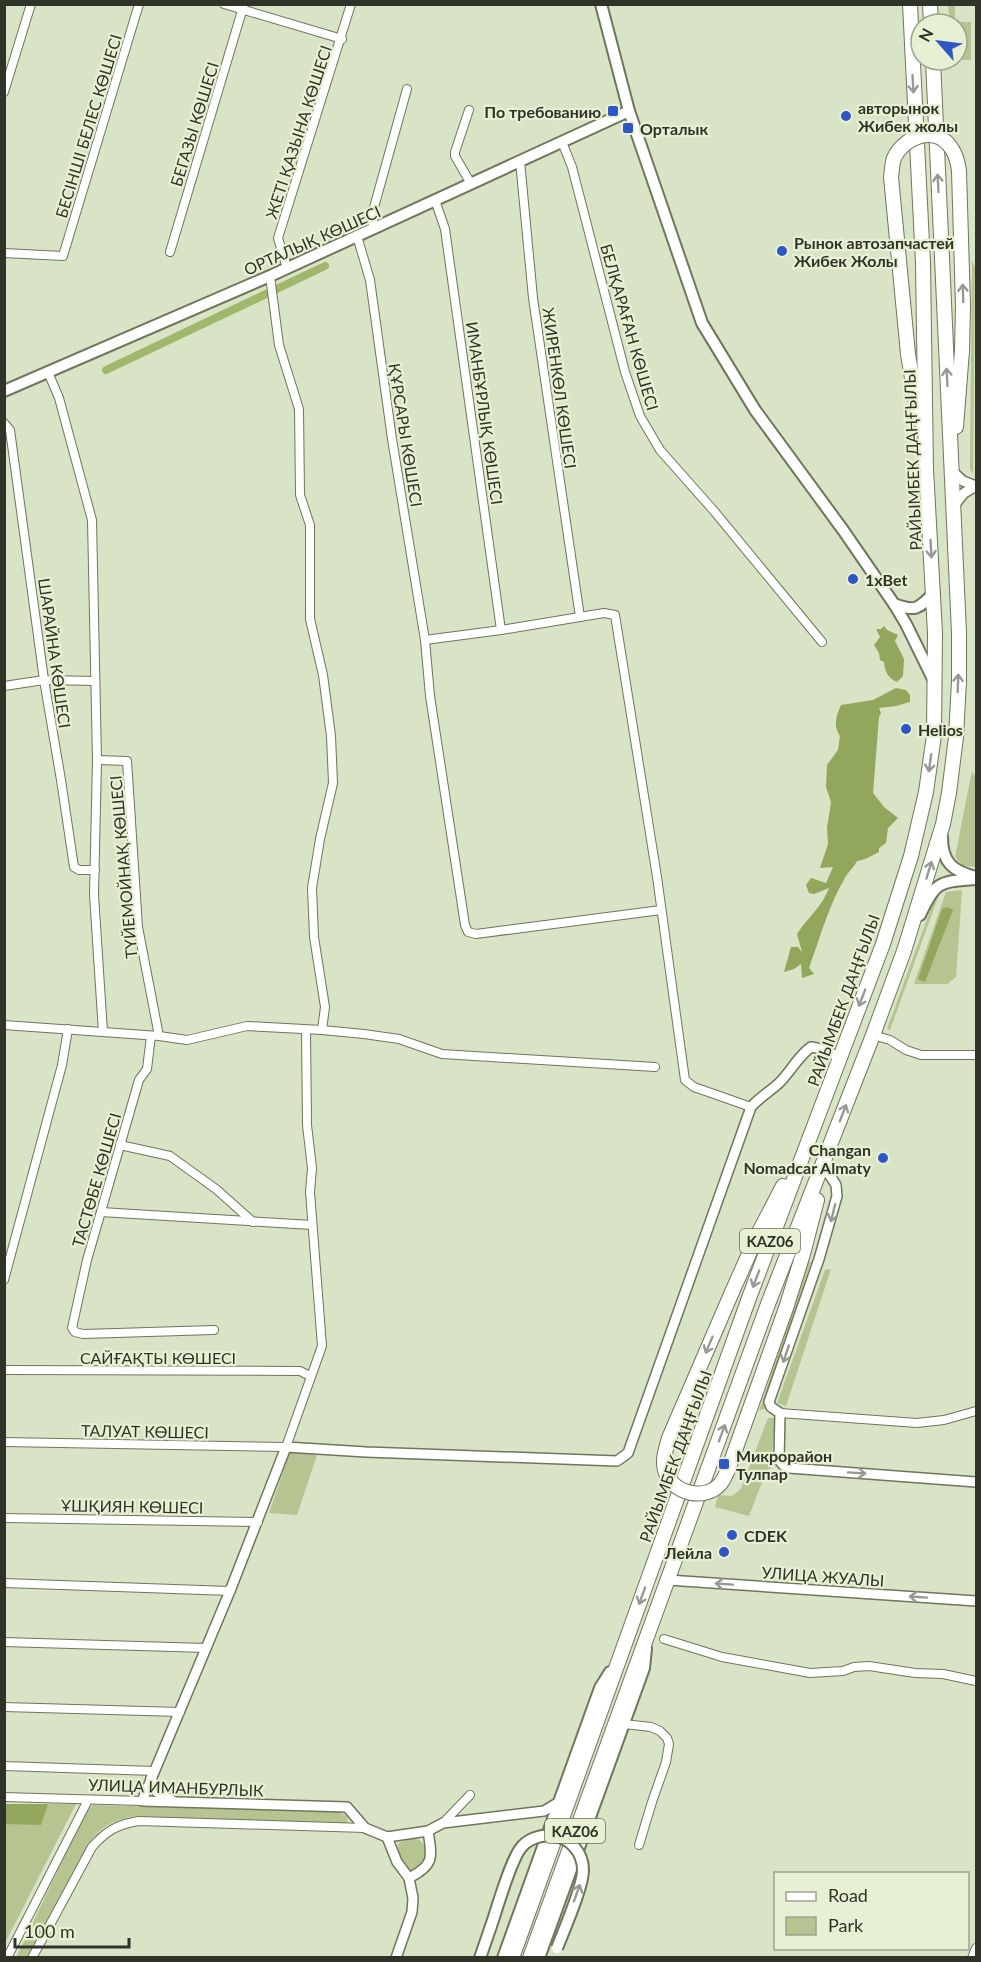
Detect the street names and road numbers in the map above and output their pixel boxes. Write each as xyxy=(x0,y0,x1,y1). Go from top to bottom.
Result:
street label: БЕСІНШІ БЕЛЕС КӨШЕСІ xyxy=(51,32,125,220)
street label: ЖЕТІ ҚАЗЫНА КӨШЕСІ xyxy=(261,43,335,221)
street label: БЕГАЗЫ КӨШЕСІ xyxy=(166,59,222,189)
street label: ОРТАЛЫҚ КӨШЕСІ xyxy=(241,201,383,279)
street label: БЕЛҚАРАҒАН КӨШЕСІ xyxy=(597,242,663,412)
street label: ЖИРЕНКӨЛ КӨШЕСІ xyxy=(539,306,581,470)
street label: ИМАНБҰРЛЫҚ КӨШЕСІ xyxy=(463,320,507,506)
street label: ҚҰРСАРЫ КӨШЕСІ xyxy=(385,362,427,508)
street label: РАЙЫМБЕК ДАҢҒЫЛЫ xyxy=(899,369,925,551)
street label: ШАРАЙНА КӨШЕСІ xyxy=(35,577,75,729)
street label: ТҮЙЕМОЙНАҚ КӨШЕСІ xyxy=(106,775,140,959)
street label: РАЙЫМБЕК ДАҢҒЫЛЫ xyxy=(803,912,883,1088)
street label: ТАСТӨБЕ КӨШЕСІ xyxy=(68,1111,124,1249)
road number: KАZ06 xyxy=(740,1229,800,1253)
street label: САЙҒАҚТЫ КӨШЕСІ xyxy=(80,1348,236,1367)
street label: РАЙЫМБЕК ДАҢҒЫЛЫ xyxy=(635,1368,715,1544)
street label: ТАЛУАТ КӨШЕСІ xyxy=(81,1420,209,1442)
street label: ҰШҚИЯН КӨШЕСІ xyxy=(61,1495,203,1517)
street label: УЛИЦА ЖУАЛЫ xyxy=(761,1562,885,1590)
street label: УЛИЦА ИМАНБУРЛЫК xyxy=(88,1774,264,1800)
road number: KАZ06 xyxy=(545,1819,605,1843)

